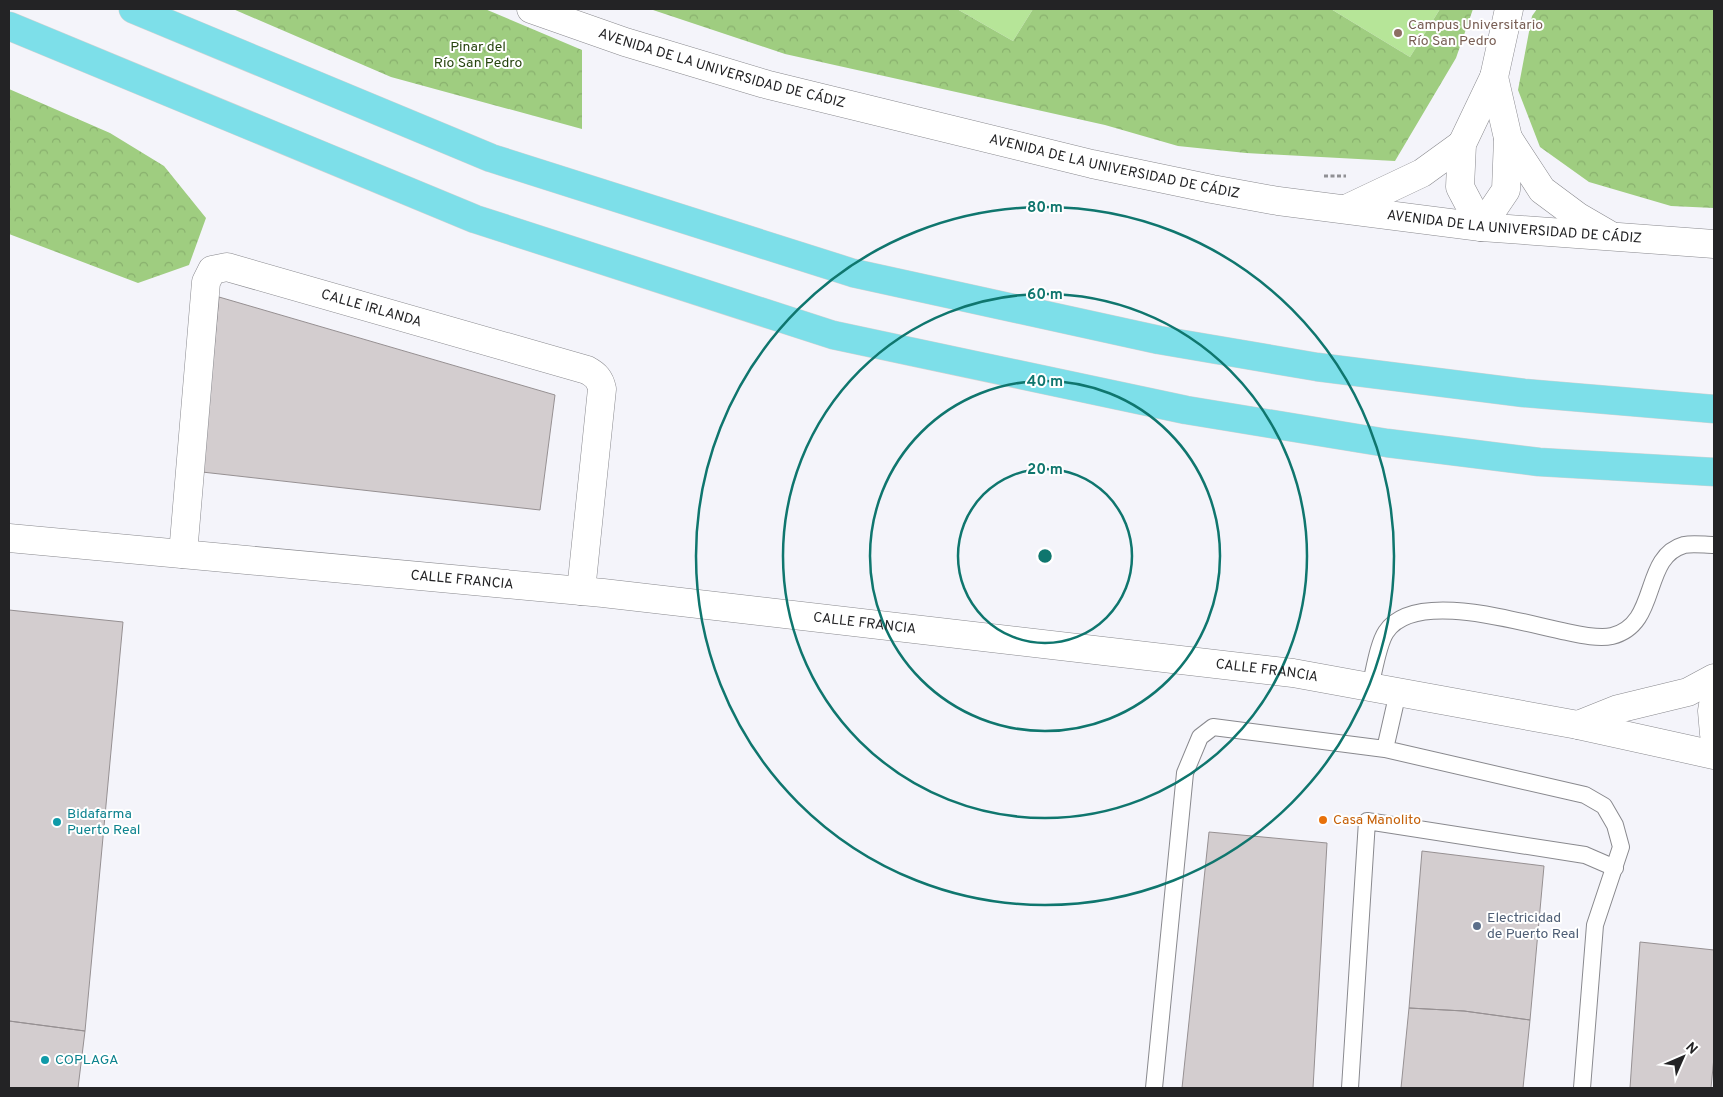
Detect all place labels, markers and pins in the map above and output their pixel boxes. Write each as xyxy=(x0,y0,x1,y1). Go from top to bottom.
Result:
place label: Campus Universitario Río San Pedro xyxy=(1408,17,1543,50)
marker: Campus Universitario Río San Pedro xyxy=(1392,27,1404,39)
centre of rings xyxy=(1036,547,1054,565)
place label: Bidafarma Puerto Real xyxy=(67,806,140,839)
place label: Casa Manolito xyxy=(1333,812,1421,829)
marker: Casa Manolito xyxy=(1317,814,1329,826)
marker: Bidafarma Puerto Real xyxy=(51,816,63,828)
place label: Electricidad de Puerto Real xyxy=(1487,910,1579,943)
marker: Electricidad de Puerto Real xyxy=(1471,920,1483,932)
place label: COPLAGA xyxy=(55,1052,119,1069)
marker: COPLAGA xyxy=(39,1054,51,1066)

